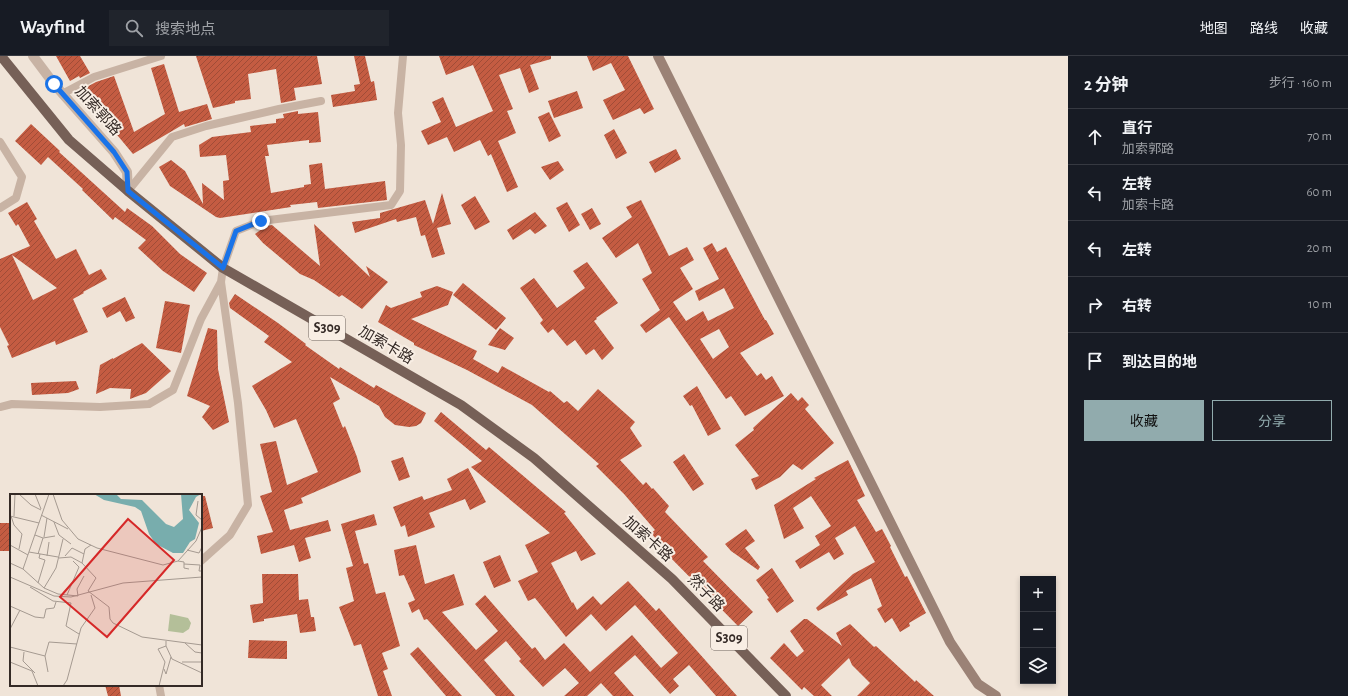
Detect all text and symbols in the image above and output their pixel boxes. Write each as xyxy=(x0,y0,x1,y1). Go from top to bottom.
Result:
search box xyxy=(109,10,389,46)
icon: search xyxy=(123,17,145,39)
text: Wayfind xyxy=(20,18,85,37)
text: 搜索地点 xyxy=(155,22,215,37)
text: 地图 xyxy=(1200,22,1228,36)
text: 路线 xyxy=(1250,22,1278,36)
text: 收藏 xyxy=(1300,22,1328,36)
route start xyxy=(45,75,63,93)
text: 2 分钟 xyxy=(1084,76,1129,93)
text: 步行 · 160 m xyxy=(1269,77,1332,90)
street label: 加索郭路 xyxy=(72,83,124,138)
text: 直行 xyxy=(1122,121,1152,136)
icon: ahead xyxy=(1084,126,1106,148)
text: 70 m xyxy=(1307,130,1332,143)
text: 加索郭路 xyxy=(1122,143,1174,156)
text: 左转 xyxy=(1122,177,1152,192)
icon: left xyxy=(1084,182,1106,204)
text: 60 m xyxy=(1306,186,1332,199)
text: 加索卡路 xyxy=(1122,199,1174,212)
route end xyxy=(252,212,270,230)
icon: left xyxy=(1084,238,1106,260)
text: 20 m xyxy=(1307,242,1332,255)
text: 左转 xyxy=(1122,243,1152,258)
icon: right xyxy=(1084,294,1106,316)
text: 10 m xyxy=(1308,298,1332,311)
text: 右转 xyxy=(1122,299,1152,314)
road number: S309 xyxy=(309,316,345,340)
street label: 加索卡路 xyxy=(356,323,416,366)
icon: arrive xyxy=(1084,350,1106,372)
text: 到达目的地 xyxy=(1122,355,1197,370)
button: 收藏 xyxy=(1084,400,1204,441)
button: 分享 xyxy=(1212,400,1332,441)
inset map xyxy=(10,494,202,686)
street label: 加索卡路 xyxy=(620,513,676,564)
street label: 然子路 xyxy=(685,570,728,614)
map controls xyxy=(1020,576,1056,684)
button: + xyxy=(1020,576,1056,612)
button: − xyxy=(1020,612,1056,648)
road number: S309 xyxy=(711,626,747,650)
button: layers xyxy=(1020,648,1056,684)

